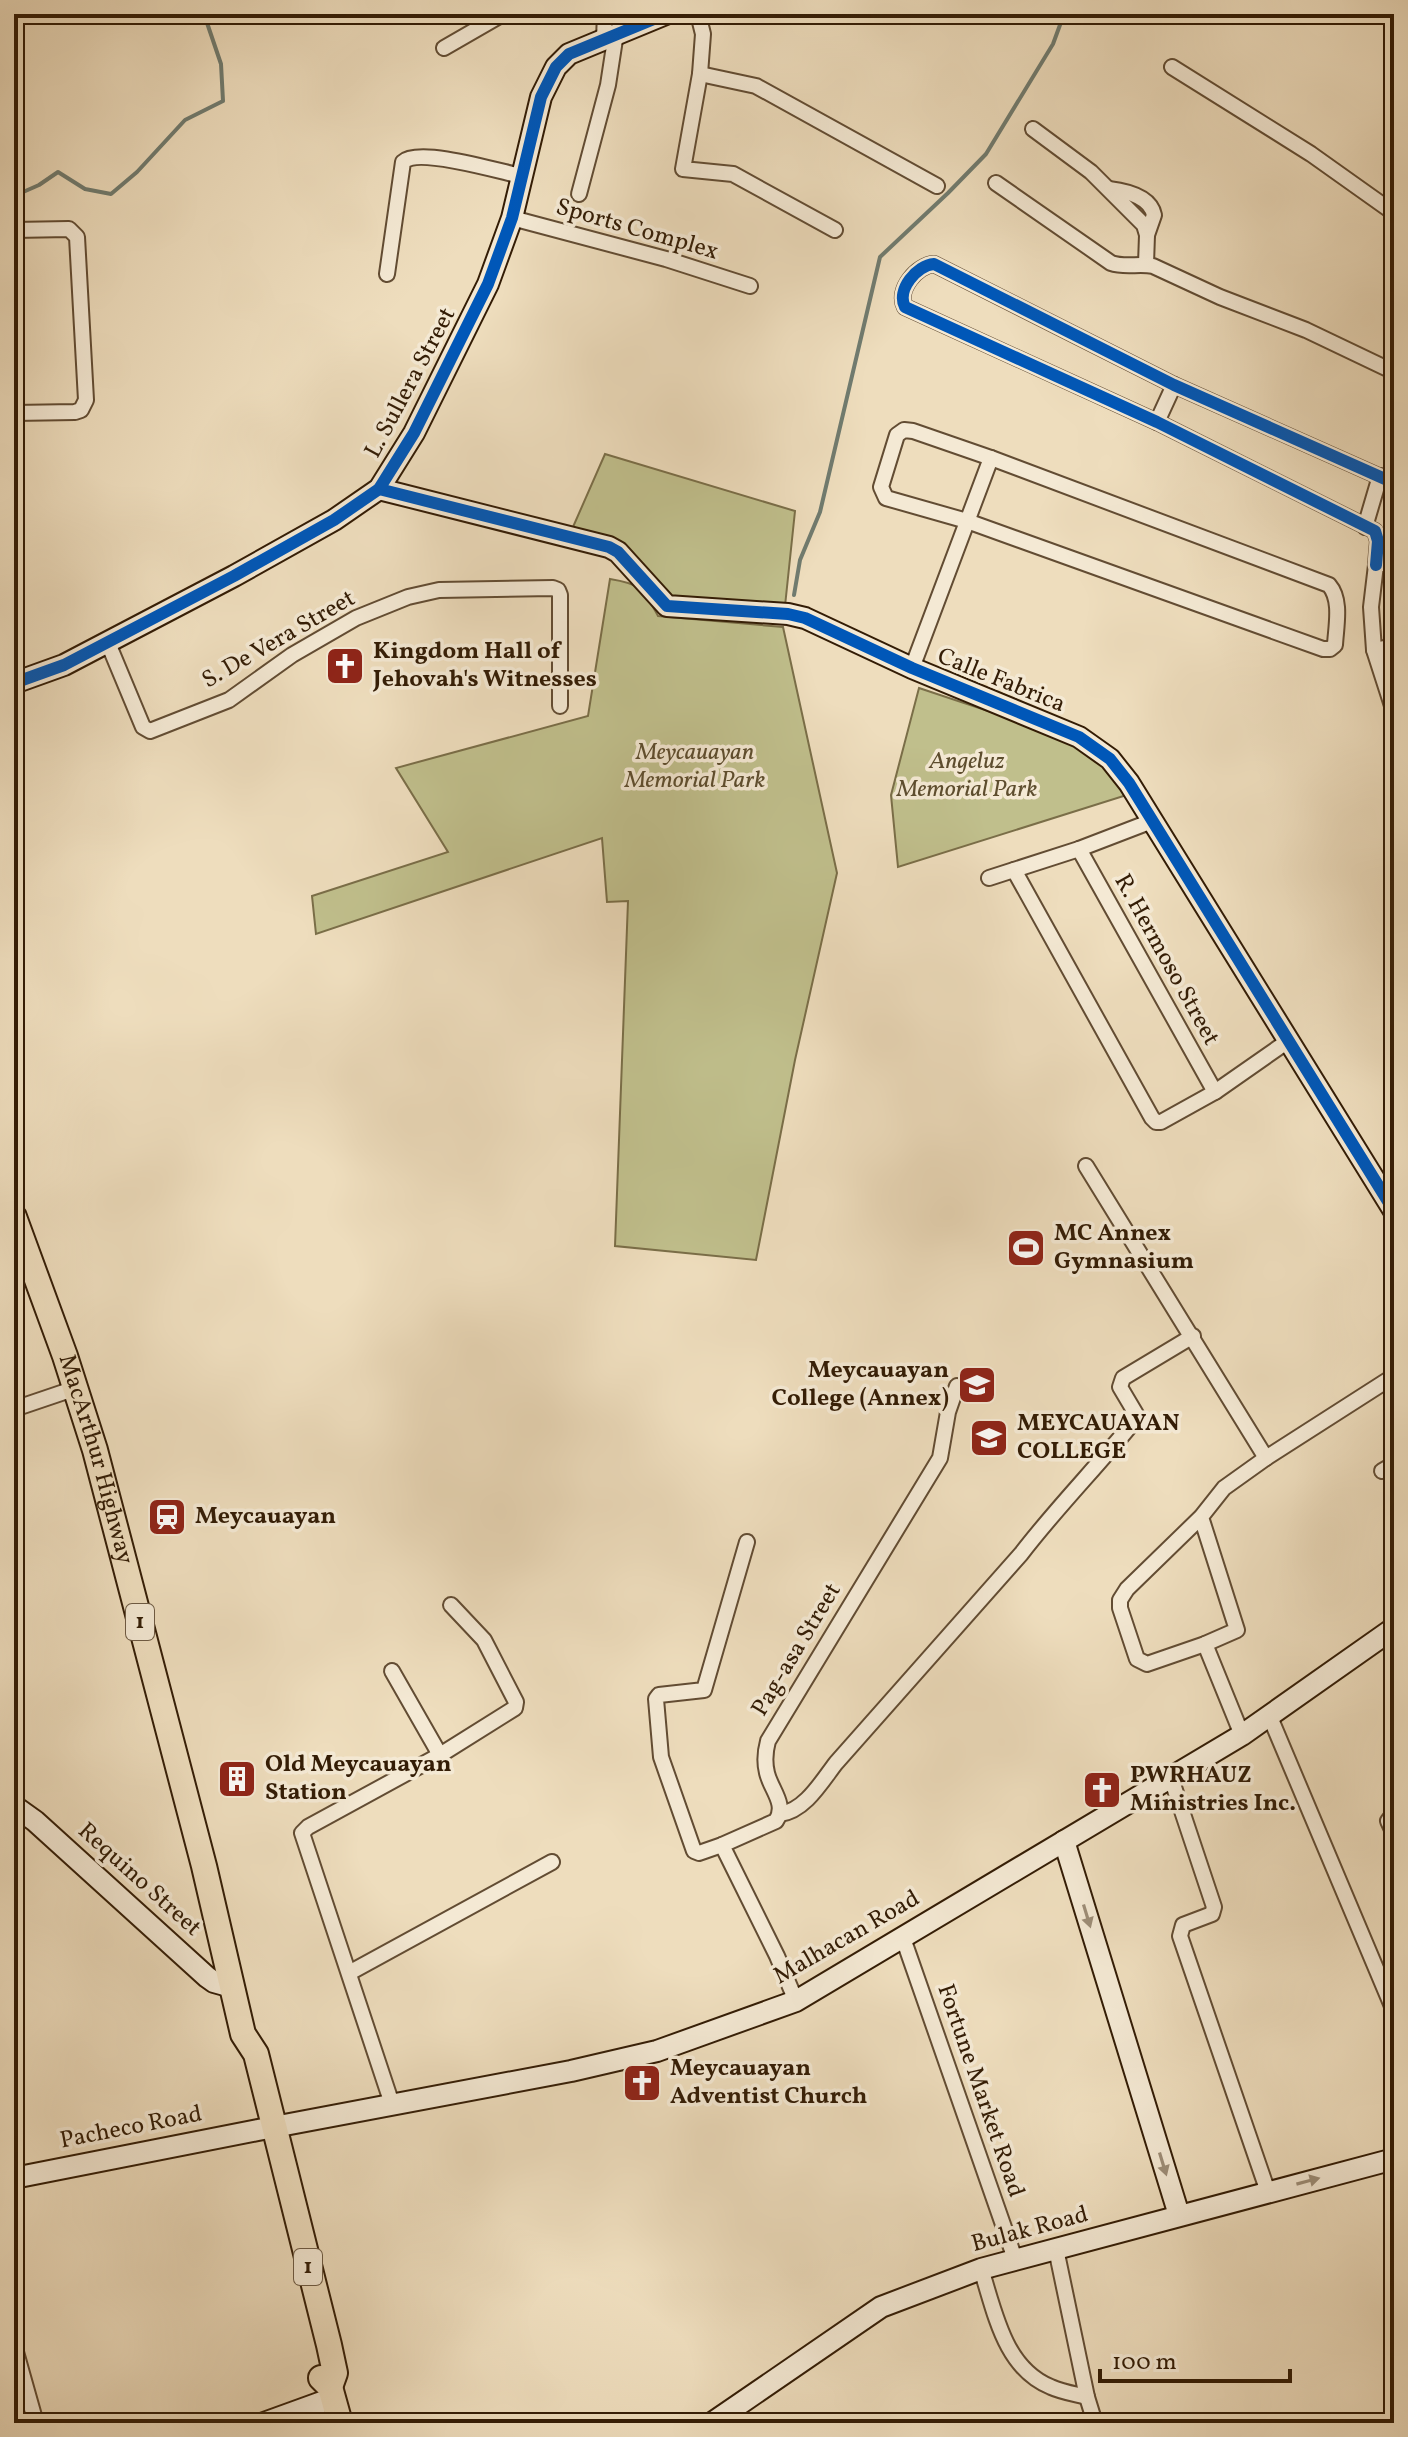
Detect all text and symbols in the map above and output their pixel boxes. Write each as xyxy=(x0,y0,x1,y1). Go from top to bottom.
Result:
street label: Sports Complex xyxy=(552,191,722,269)
street label: L. Sullera Street xyxy=(357,302,465,464)
street label: S. De Vera Street xyxy=(196,582,362,698)
place label: Kingdom Hall of Jehovah's Witnesses xyxy=(372,635,597,697)
street label: Calle Fabrica xyxy=(932,640,1070,722)
church icon: Kingdom Hall of Jehovah's Witnesses xyxy=(324,645,366,687)
park label: Meycauayan Memorial Park xyxy=(624,736,765,798)
park label: Angeluz Memorial Park xyxy=(896,745,1037,807)
street label: R. Hermoso Street xyxy=(1105,868,1227,1052)
place label: MC Annex Gymnasium xyxy=(1054,1217,1194,1279)
sports icon: MC Annex Gymnasium xyxy=(1005,1227,1047,1269)
street label: MacArthur Highway xyxy=(49,1350,141,1568)
place label: Meycauayan College (Annex) xyxy=(772,1354,949,1416)
school or university icon: Meycauayan College (Annex) xyxy=(956,1364,998,1406)
place label: MEYCAUAYAN COLLEGE xyxy=(1017,1407,1180,1469)
school or university icon: MEYCAUAYAN COLLEGE xyxy=(968,1417,1010,1459)
station icon: Meycauayan xyxy=(146,1496,188,1538)
place label: Meycauayan xyxy=(195,1500,336,1534)
street label: Pag-asa Street xyxy=(744,1577,850,1723)
road number: 1 xyxy=(126,1604,154,1640)
place label: Old Meycauayan Station xyxy=(265,1748,452,1810)
building icon: Old Meycauayan Station xyxy=(216,1758,258,1800)
place label: PWRHAUZ Ministries Inc. xyxy=(1130,1759,1296,1821)
church icon: PWRHAUZ Ministries Inc. xyxy=(1081,1769,1123,1811)
street label: Requino Street xyxy=(70,1815,208,1945)
street label: Malhacan Road xyxy=(768,1882,926,1994)
one-way arrow xyxy=(1081,1904,1094,1928)
street label: Fortune Market Road xyxy=(928,1980,1032,2202)
place label: Meycauayan Adventist Church xyxy=(670,2052,867,2114)
church icon: Meycauayan Adventist Church xyxy=(621,2062,663,2104)
street label: Pacheco Road xyxy=(57,2098,205,2158)
one-way arrow xyxy=(1157,2153,1170,2177)
one-way arrow xyxy=(1296,2175,1321,2187)
street label: Bulak Road xyxy=(968,2198,1092,2262)
road number: 1 xyxy=(294,2249,322,2285)
scale bar xyxy=(1100,2333,1290,2383)
text: 100 m xyxy=(1112,2346,1177,2380)

